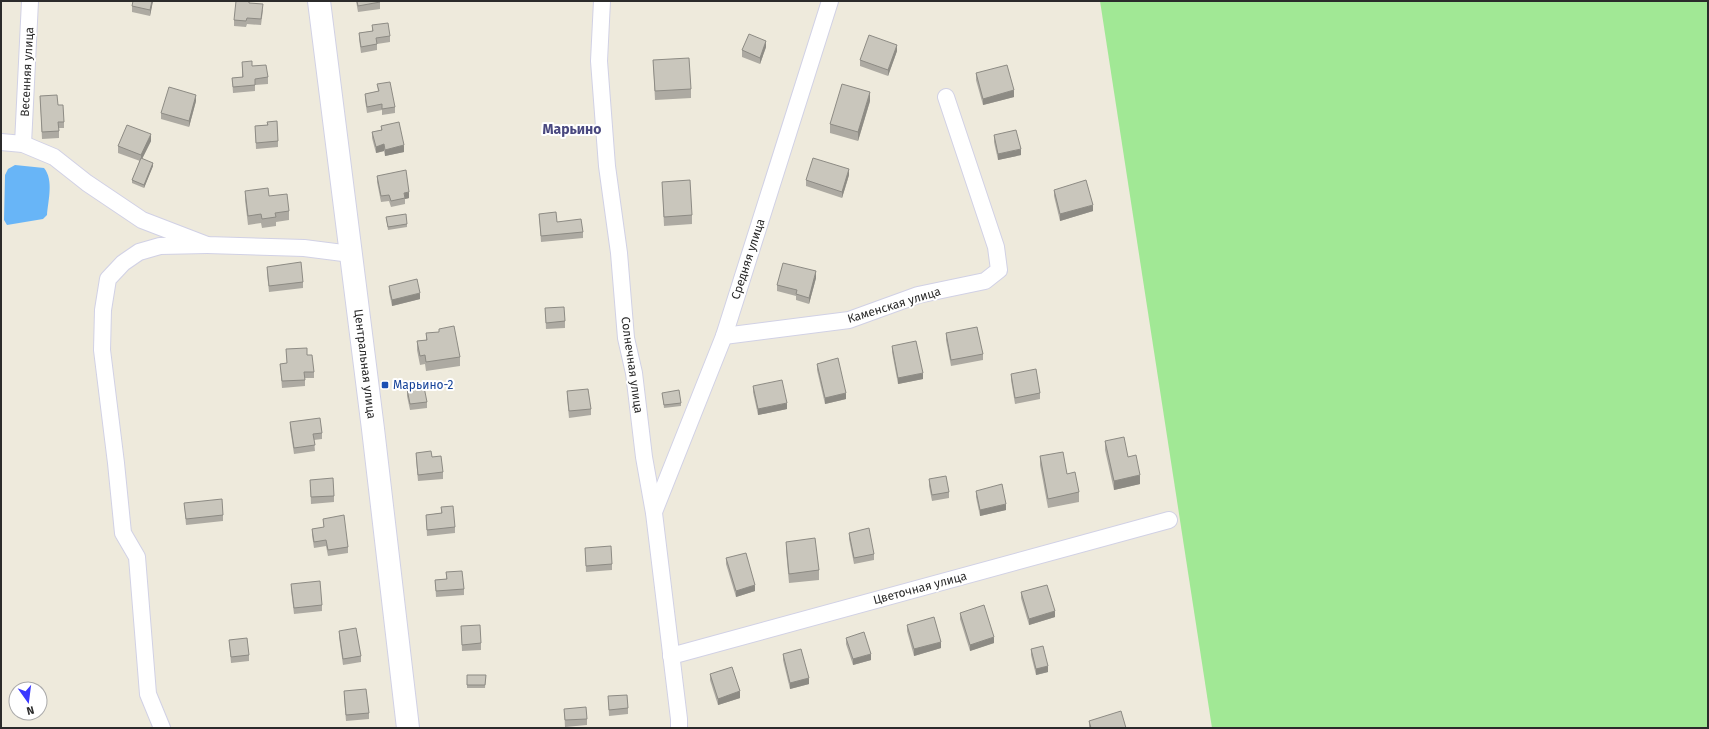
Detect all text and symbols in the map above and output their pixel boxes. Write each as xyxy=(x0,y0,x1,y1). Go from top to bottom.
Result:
street label: Весенняя улица xyxy=(18,27,36,117)
district label: Марьино xyxy=(543,121,602,138)
street label: Средняя улица xyxy=(728,217,768,301)
street label: Каменская улица xyxy=(846,284,942,326)
street label: Центральная улица xyxy=(351,308,379,420)
street label: Солнечная улица xyxy=(618,316,646,414)
place label: Марьино-2 xyxy=(393,378,454,392)
marker: Марьино-2 xyxy=(380,380,390,390)
street label: Цветочная улица xyxy=(872,569,968,607)
north arrow xyxy=(8,681,48,721)
text: N xyxy=(25,703,35,717)

